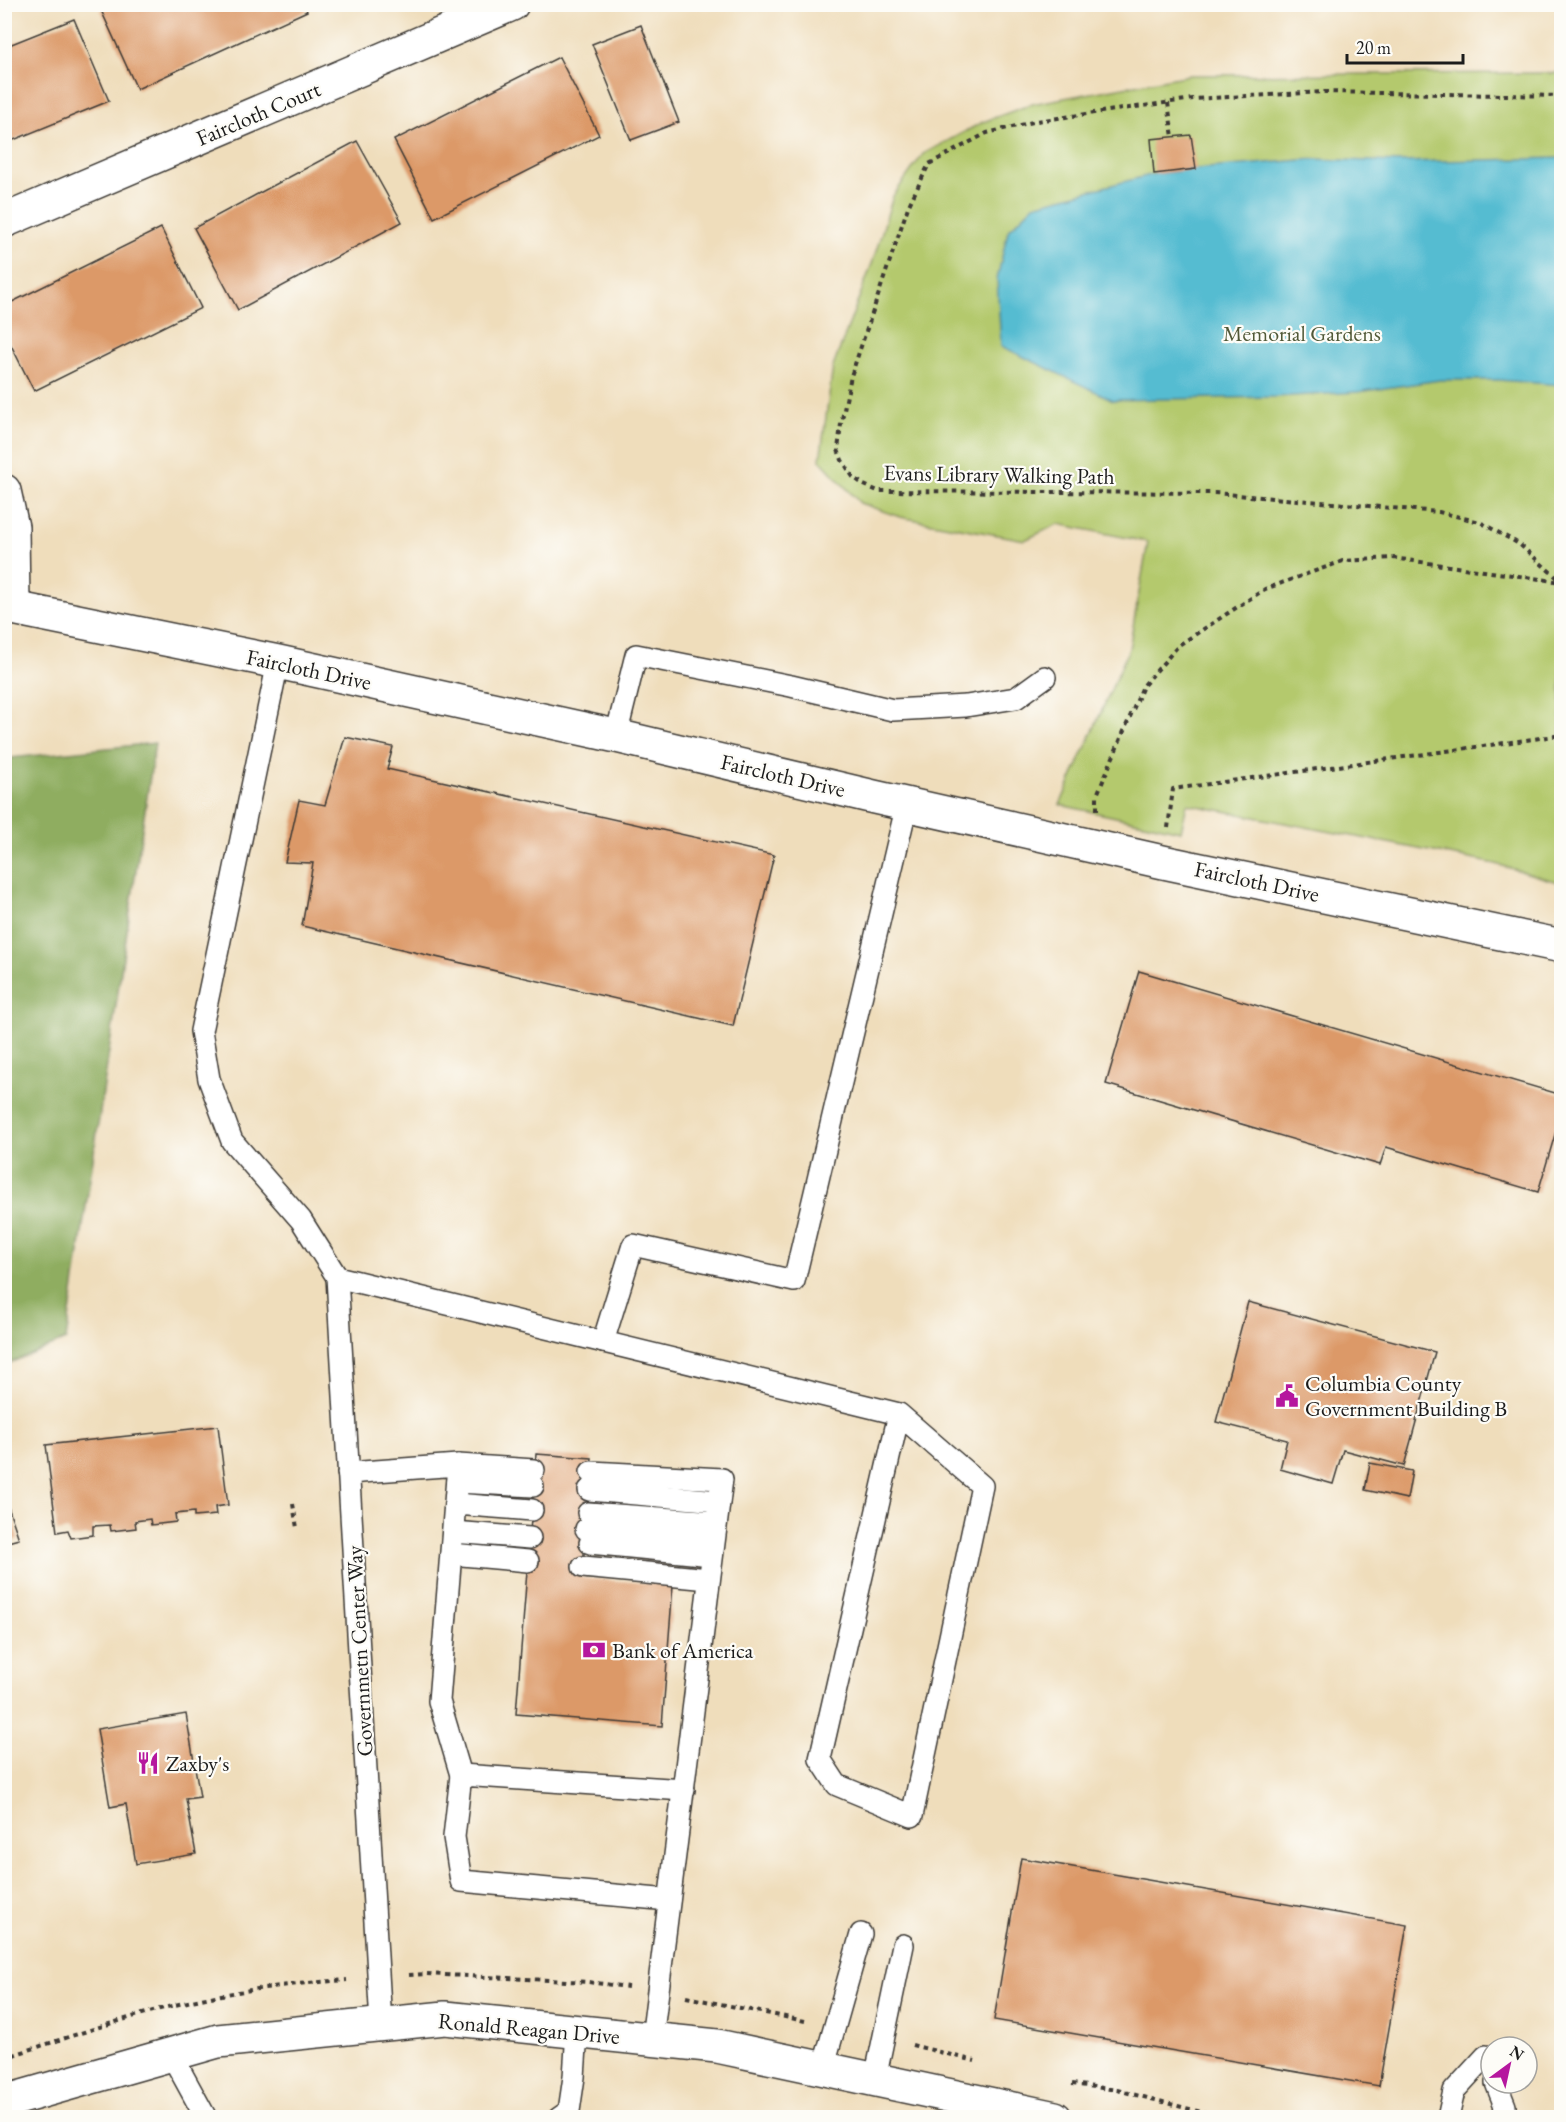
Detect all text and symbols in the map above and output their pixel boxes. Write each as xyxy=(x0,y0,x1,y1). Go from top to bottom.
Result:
scale bar xyxy=(1347,27,1462,65)
text: 20 m xyxy=(1356,36,1391,59)
street label: Faircloth Court xyxy=(192,74,325,153)
park label: Memorial Gardens xyxy=(1223,319,1381,348)
street label: Evans Library Walking Path xyxy=(883,458,1115,491)
street label: Faircloth Drive xyxy=(244,642,374,697)
street label: Faircloth Drive xyxy=(718,747,848,804)
street label: Faircloth Drive xyxy=(1192,854,1322,909)
place label: Columbia County Government Building B xyxy=(1305,1369,1507,1423)
public building icon: Columbia County Government Building B xyxy=(1274,1383,1300,1409)
street label: Governmetn Center Way xyxy=(339,1544,380,1757)
place label: Bank of America xyxy=(612,1636,754,1665)
bank icon: Bank of America xyxy=(581,1637,607,1663)
place label: Zaxby's xyxy=(166,1749,229,1778)
restaurant icon: Zaxby's xyxy=(135,1750,161,1776)
street label: Ronald Reagan Drive xyxy=(437,2006,621,2051)
north arrow xyxy=(1479,2035,1539,2095)
text: N xyxy=(1506,2041,1528,2065)

